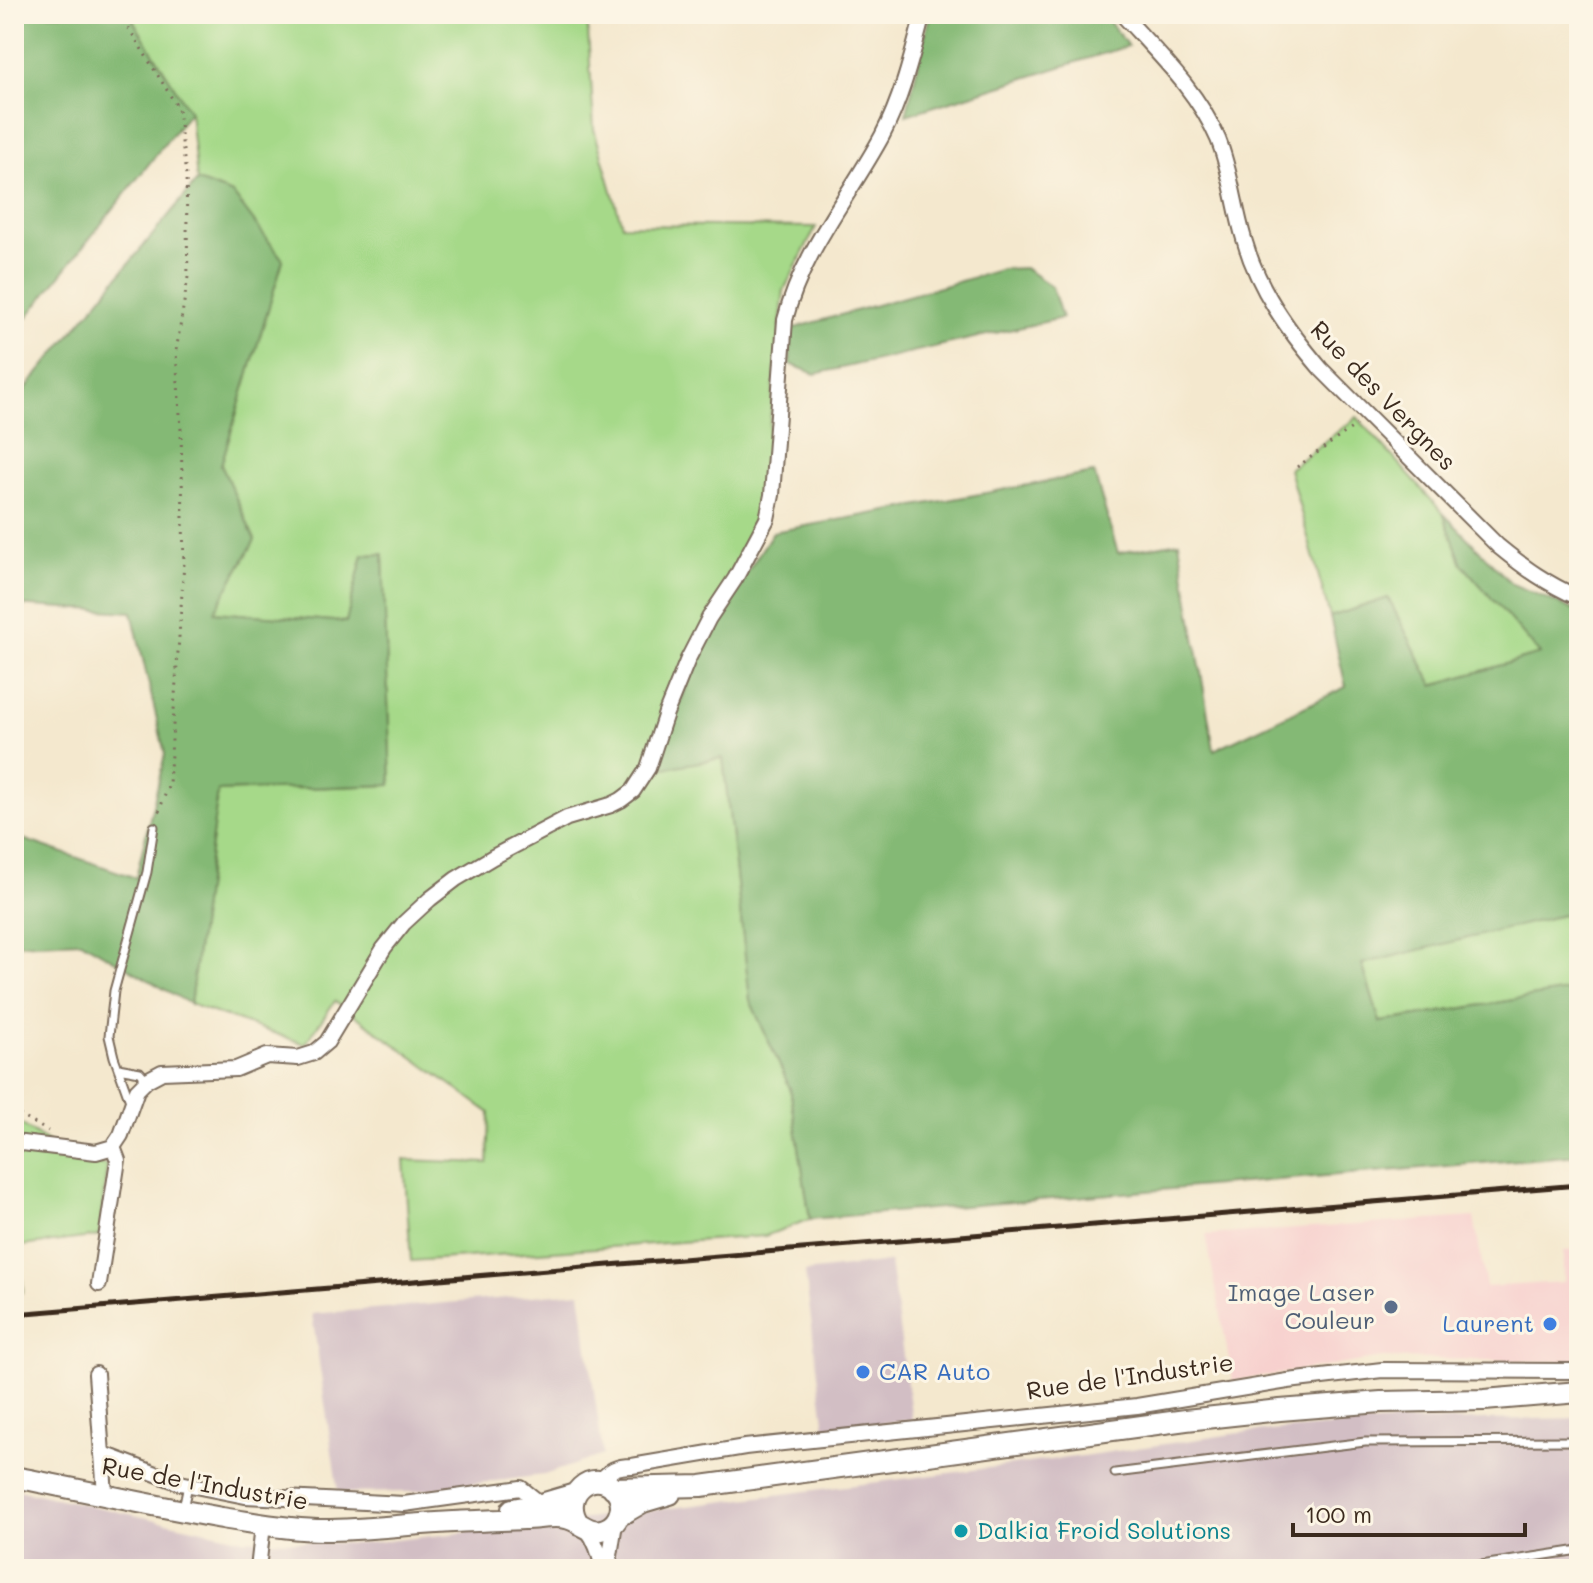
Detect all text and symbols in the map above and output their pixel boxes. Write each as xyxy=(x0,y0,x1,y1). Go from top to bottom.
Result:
street label: Rue des Vergnes xyxy=(1305,313,1463,476)
place label: Image Laser Couleur xyxy=(1228,1276,1375,1335)
marker: Image Laser Couleur xyxy=(1382,1298,1400,1316)
place label: Laurent xyxy=(1443,1307,1534,1338)
marker: Laurent xyxy=(1541,1315,1559,1333)
street label: Rue de l'Industrie xyxy=(1024,1346,1235,1405)
place label: CAR Auto xyxy=(879,1355,990,1386)
marker: CAR Auto xyxy=(854,1363,872,1381)
street label: Rue de l'Industrie xyxy=(100,1449,311,1516)
scale bar xyxy=(1293,1487,1525,1537)
text: 100 m xyxy=(1305,1498,1372,1529)
place label: Dalkia Froid Solutions xyxy=(977,1514,1231,1545)
marker: Dalkia Froid Solutions xyxy=(952,1522,970,1540)

